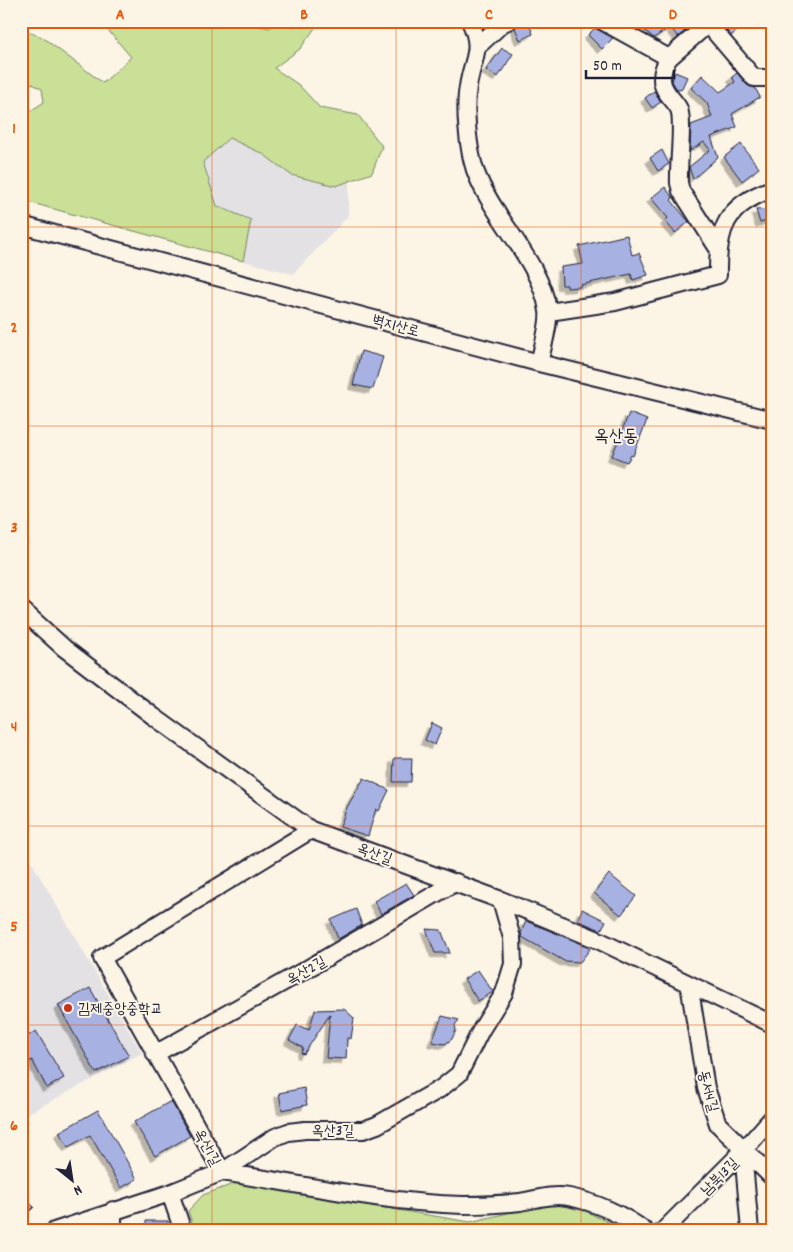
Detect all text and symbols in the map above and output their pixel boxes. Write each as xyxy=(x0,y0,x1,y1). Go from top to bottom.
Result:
text: A xyxy=(116,4,125,27)
text: B xyxy=(300,4,308,27)
text: C xyxy=(485,4,493,27)
text: D xyxy=(669,4,678,27)
scale bar xyxy=(586,48,673,80)
text: 50 m xyxy=(593,56,622,78)
text: 1 xyxy=(12,118,16,141)
street label: 벽지산로 xyxy=(369,310,422,344)
text: 2 xyxy=(11,317,18,340)
district label: 옥산동 xyxy=(594,425,638,450)
text: 3 xyxy=(10,517,18,540)
text: 4 xyxy=(11,716,17,739)
street label: 옥산길 xyxy=(354,838,395,871)
text: 5 xyxy=(10,916,18,939)
street label: 옥산2길 xyxy=(283,952,331,992)
place label: 김제중앙중학교 xyxy=(78,999,163,1021)
marker: 김제중앙중학교 xyxy=(62,1002,74,1014)
street label: 동서4길 xyxy=(691,1068,723,1115)
text: 6 xyxy=(10,1115,18,1138)
street label: 옥산3길 xyxy=(312,1121,354,1143)
street label: 옥산1길 xyxy=(187,1125,225,1171)
street label: 남북13길 xyxy=(696,1153,745,1202)
north arrow xyxy=(48,1154,98,1204)
text: N xyxy=(69,1179,85,1200)

